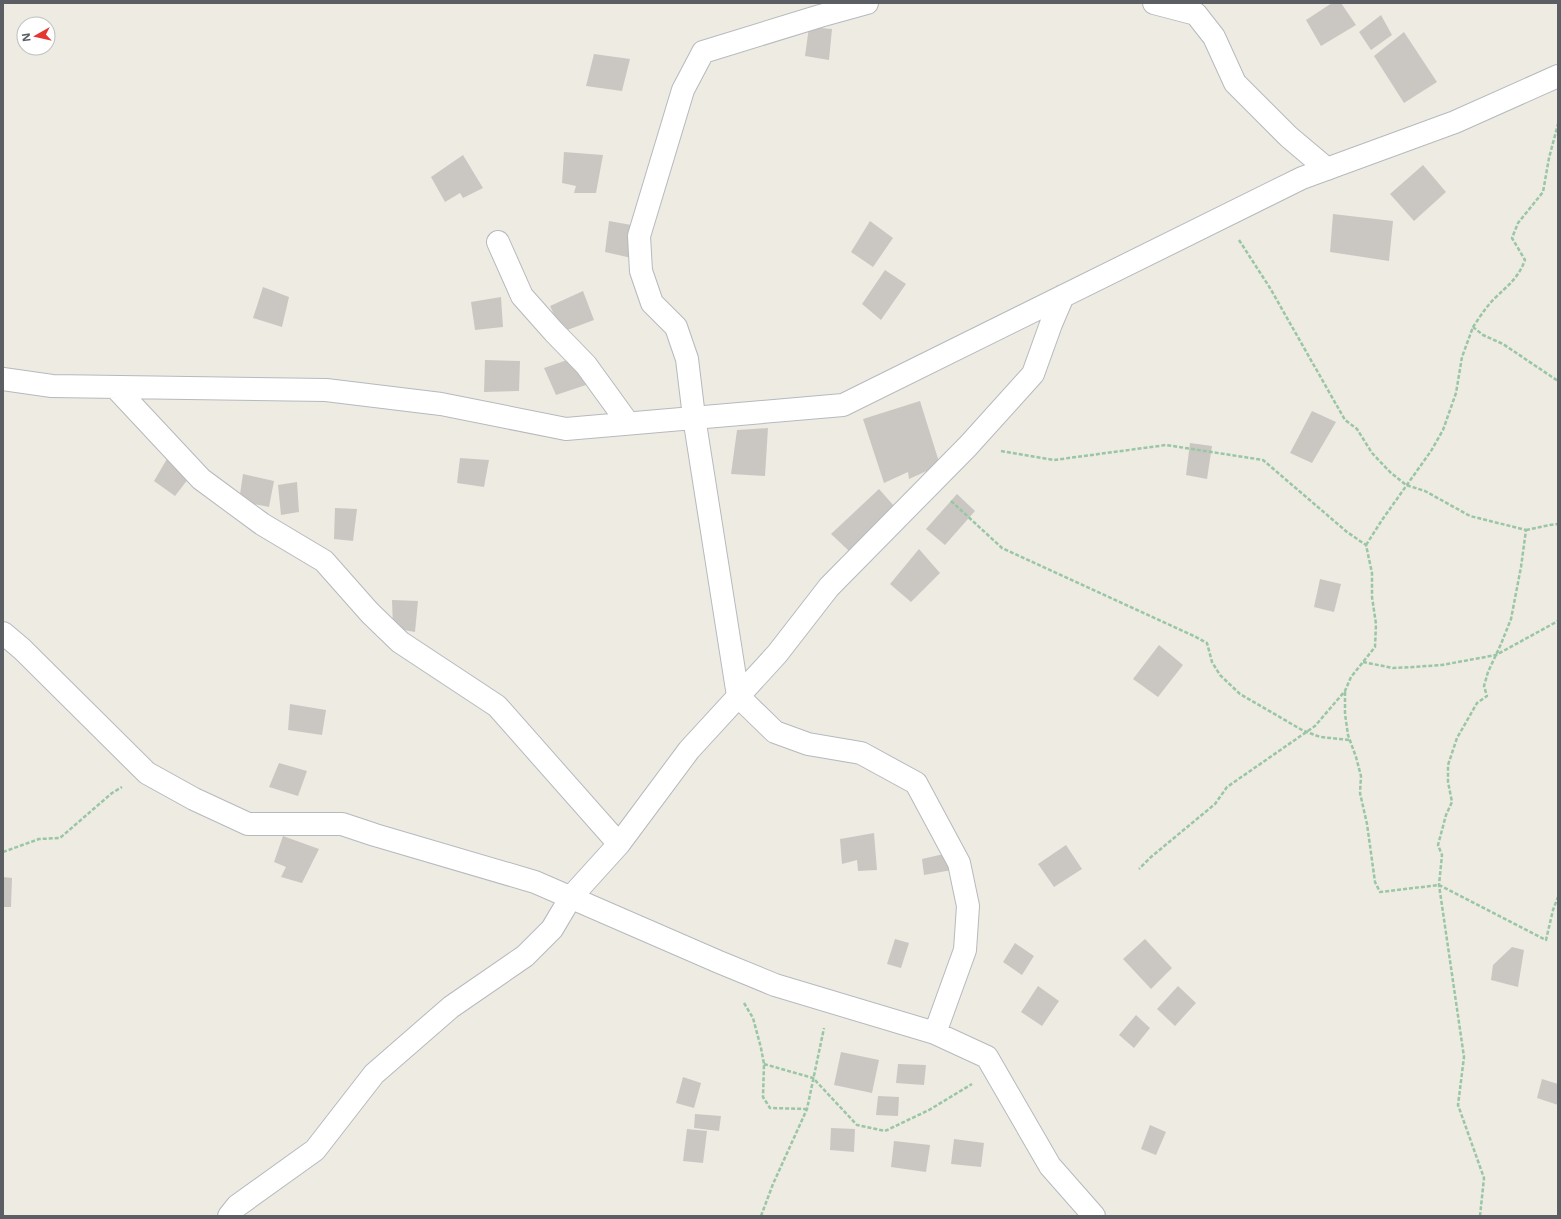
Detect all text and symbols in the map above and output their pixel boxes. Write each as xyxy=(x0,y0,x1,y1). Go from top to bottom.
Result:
north arrow xyxy=(16,16,56,56)
text: N xyxy=(18,32,34,43)

